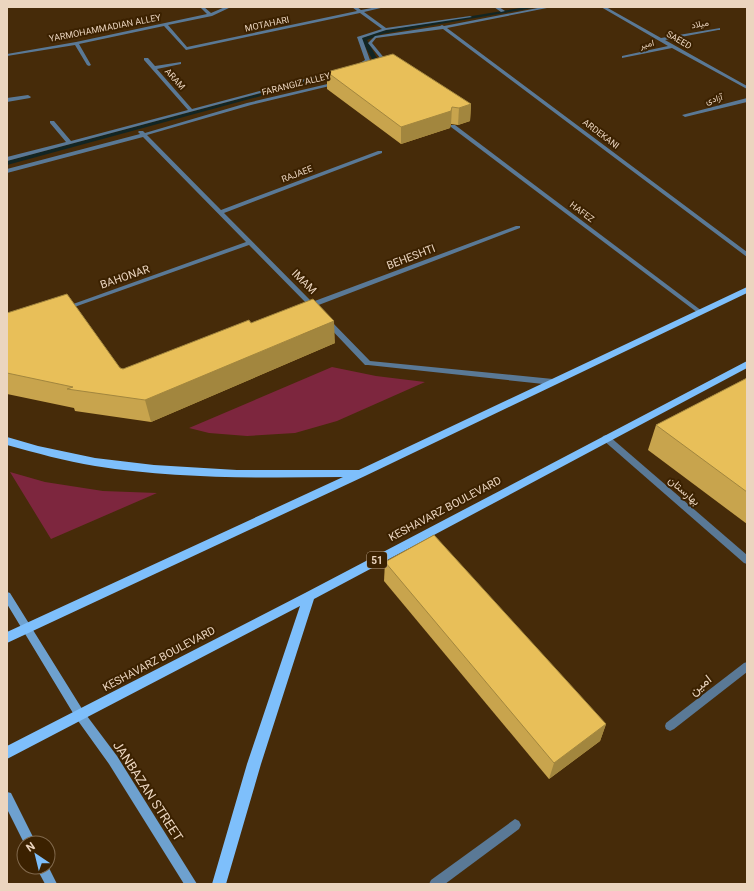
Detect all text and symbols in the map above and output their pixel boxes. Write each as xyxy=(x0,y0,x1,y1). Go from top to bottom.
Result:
street label: YARMOHAMMADIAN ALLEY xyxy=(48,12,162,44)
street label: MOTAHARI xyxy=(244,14,290,34)
street label: میلاد xyxy=(690,17,710,30)
street label: SAEED xyxy=(665,29,693,51)
street label: امیر xyxy=(638,38,655,52)
street label: ARAM xyxy=(163,66,187,92)
street label: FARANGIZ ALLEY xyxy=(261,71,332,97)
street label: آزادی xyxy=(704,92,725,107)
street label: ARDEKANI xyxy=(581,117,621,151)
street label: RAJAEE xyxy=(280,164,314,184)
street label: HAFEZ xyxy=(568,200,597,225)
street label: BEHESHTI xyxy=(385,242,437,272)
street label: BAHONAR xyxy=(99,262,152,292)
street label: IMAM xyxy=(289,267,319,297)
street label: KESHAVARZ BOULEVARD xyxy=(386,474,504,544)
street label: بهارستان xyxy=(666,474,702,508)
road number: 51 xyxy=(367,552,387,568)
street label: KESHAVARZ BOULEVARD xyxy=(100,624,218,694)
street label: امین xyxy=(686,672,715,699)
street label: JANBAZAN STREET xyxy=(110,738,186,844)
north arrow xyxy=(16,835,56,875)
text: N xyxy=(24,840,38,855)

